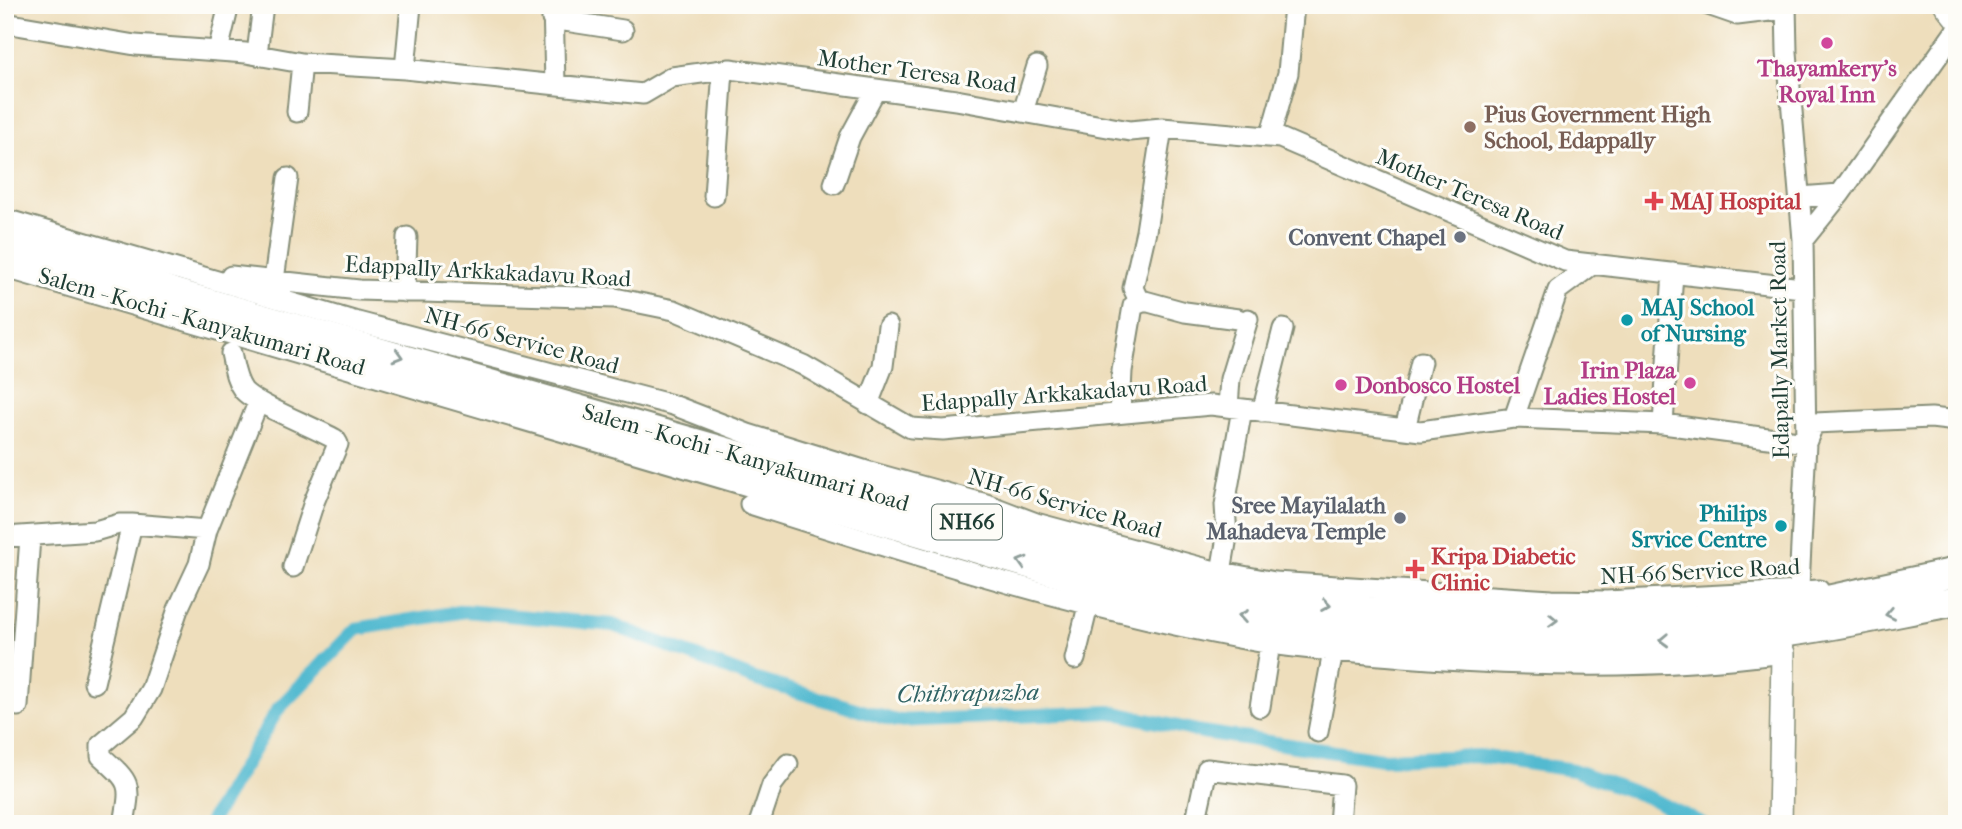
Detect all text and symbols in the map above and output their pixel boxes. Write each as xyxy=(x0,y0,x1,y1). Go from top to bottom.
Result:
marker: Thayamkery's Royal Inn xyxy=(1819,35,1835,51)
street label: Mother Teresa Road xyxy=(816,44,1019,99)
place label: Thayamkery's Royal Inn xyxy=(1756,55,1897,108)
place label: Pius Government High School, Edappally xyxy=(1484,101,1712,154)
marker: Pius Government High School, Edappally xyxy=(1462,119,1478,135)
street label: Mother Teresa Road xyxy=(1372,143,1568,246)
place label: MAJ Hospital xyxy=(1670,188,1802,215)
marker: MAJ Hospital xyxy=(1644,191,1664,211)
place label: Convent Chapel xyxy=(1288,224,1447,251)
marker: Convent Chapel xyxy=(1452,229,1468,245)
street label: Edapally Market Road xyxy=(1764,240,1795,459)
street label: Edappally Arkkakadavu Road xyxy=(344,251,632,293)
street label: Salem - Kochi - Kanyakumari Road xyxy=(35,262,369,381)
place label: MAJ School of Nursing xyxy=(1641,294,1755,347)
street label: NH-66 Service Road xyxy=(422,302,623,380)
marker: MAJ School of Nursing xyxy=(1619,312,1635,328)
one-way arrow xyxy=(391,347,403,362)
place label: Irin Plaza Ladies Hostel xyxy=(1544,357,1677,410)
street label: Edappally Arkkakadavu Road xyxy=(920,370,1209,417)
place label: Donbosco Hostel xyxy=(1355,372,1521,399)
marker: Irin Plaza Ladies Hostel xyxy=(1682,375,1698,391)
marker: Donbosco Hostel xyxy=(1333,377,1349,393)
street label: Salem - Kochi - Kanyakumari Road xyxy=(579,398,913,517)
street label: NH-66 Service Road xyxy=(965,463,1165,544)
place label: Sree Mayilalath Mahadeva Temple xyxy=(1206,492,1387,545)
place label: Philips Srvice Centre xyxy=(1631,500,1768,553)
road number: NH66 xyxy=(932,504,1002,540)
marker: Sree Mayilalath Mahadeva Temple xyxy=(1392,510,1408,526)
marker: Philips Srvice Centre xyxy=(1773,518,1789,534)
place label: Kripa Diabetic Clinic xyxy=(1431,543,1576,596)
street label: NH-66 Service Road xyxy=(1599,553,1801,590)
one-way arrow xyxy=(1016,555,1028,570)
marker: Kripa Diabetic Clinic xyxy=(1405,559,1425,579)
one-way arrow xyxy=(1320,597,1332,612)
one-way arrow xyxy=(1884,605,1896,620)
one-way arrow xyxy=(1237,610,1249,625)
one-way arrow xyxy=(1548,613,1559,628)
one-way arrow xyxy=(1658,632,1669,647)
water label: Chithrapuzha xyxy=(897,678,1039,708)

